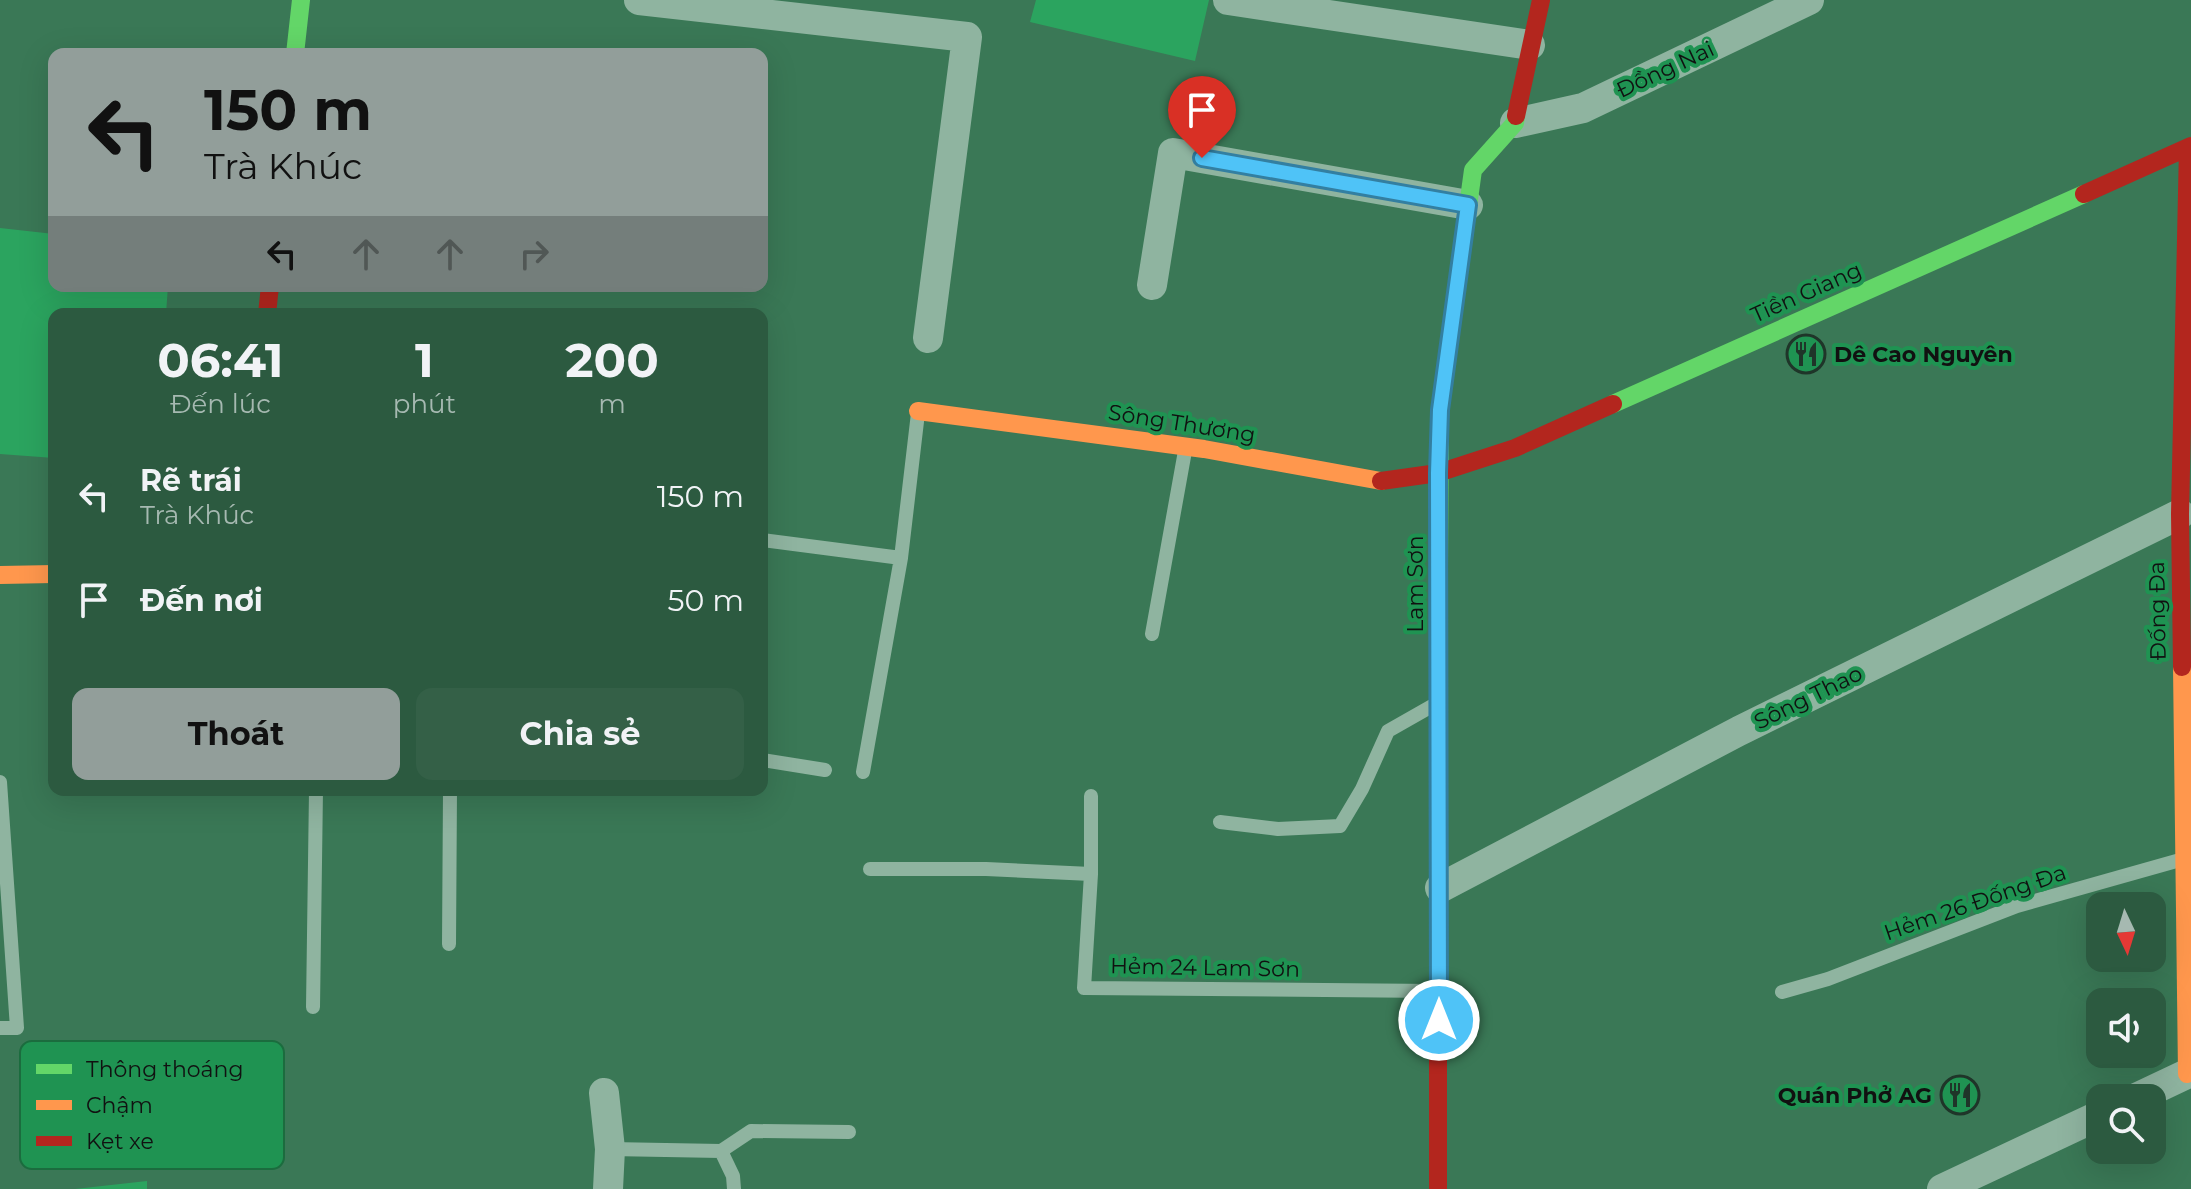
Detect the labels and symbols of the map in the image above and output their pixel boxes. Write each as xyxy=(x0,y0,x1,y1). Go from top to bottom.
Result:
street label: Đồng Nai xyxy=(1612,35,1718,104)
pin xyxy=(1168,76,1236,158)
street label: Tiền Giang xyxy=(1747,256,1866,329)
restaurant icon: Dê Cao Nguyên xyxy=(1785,333,1827,375)
place label: Dê Cao Nguyên xyxy=(1834,341,2013,368)
street label: Sông Thương xyxy=(1106,399,1257,448)
street label: Lam Sơn xyxy=(1402,535,1429,633)
street label: Đống Đa xyxy=(2143,561,2172,661)
street label: Sông Thao xyxy=(1750,660,1867,735)
street label: Hẻm 26 Đống Đa xyxy=(1881,859,2070,946)
north arrow xyxy=(2086,892,2166,972)
street label: Hẻm 24 Lam Sơn xyxy=(1110,952,1300,983)
position arrow xyxy=(1397,978,1481,1062)
legend xyxy=(20,1041,284,1169)
text: Thông thoáng xyxy=(86,1056,243,1083)
restaurant icon: Quán Phở AG xyxy=(1939,1074,1981,1116)
place label: Quán Phở AG xyxy=(1778,1082,1932,1109)
text: Chậm xyxy=(86,1092,153,1119)
text: Kẹt xe xyxy=(86,1128,154,1155)

